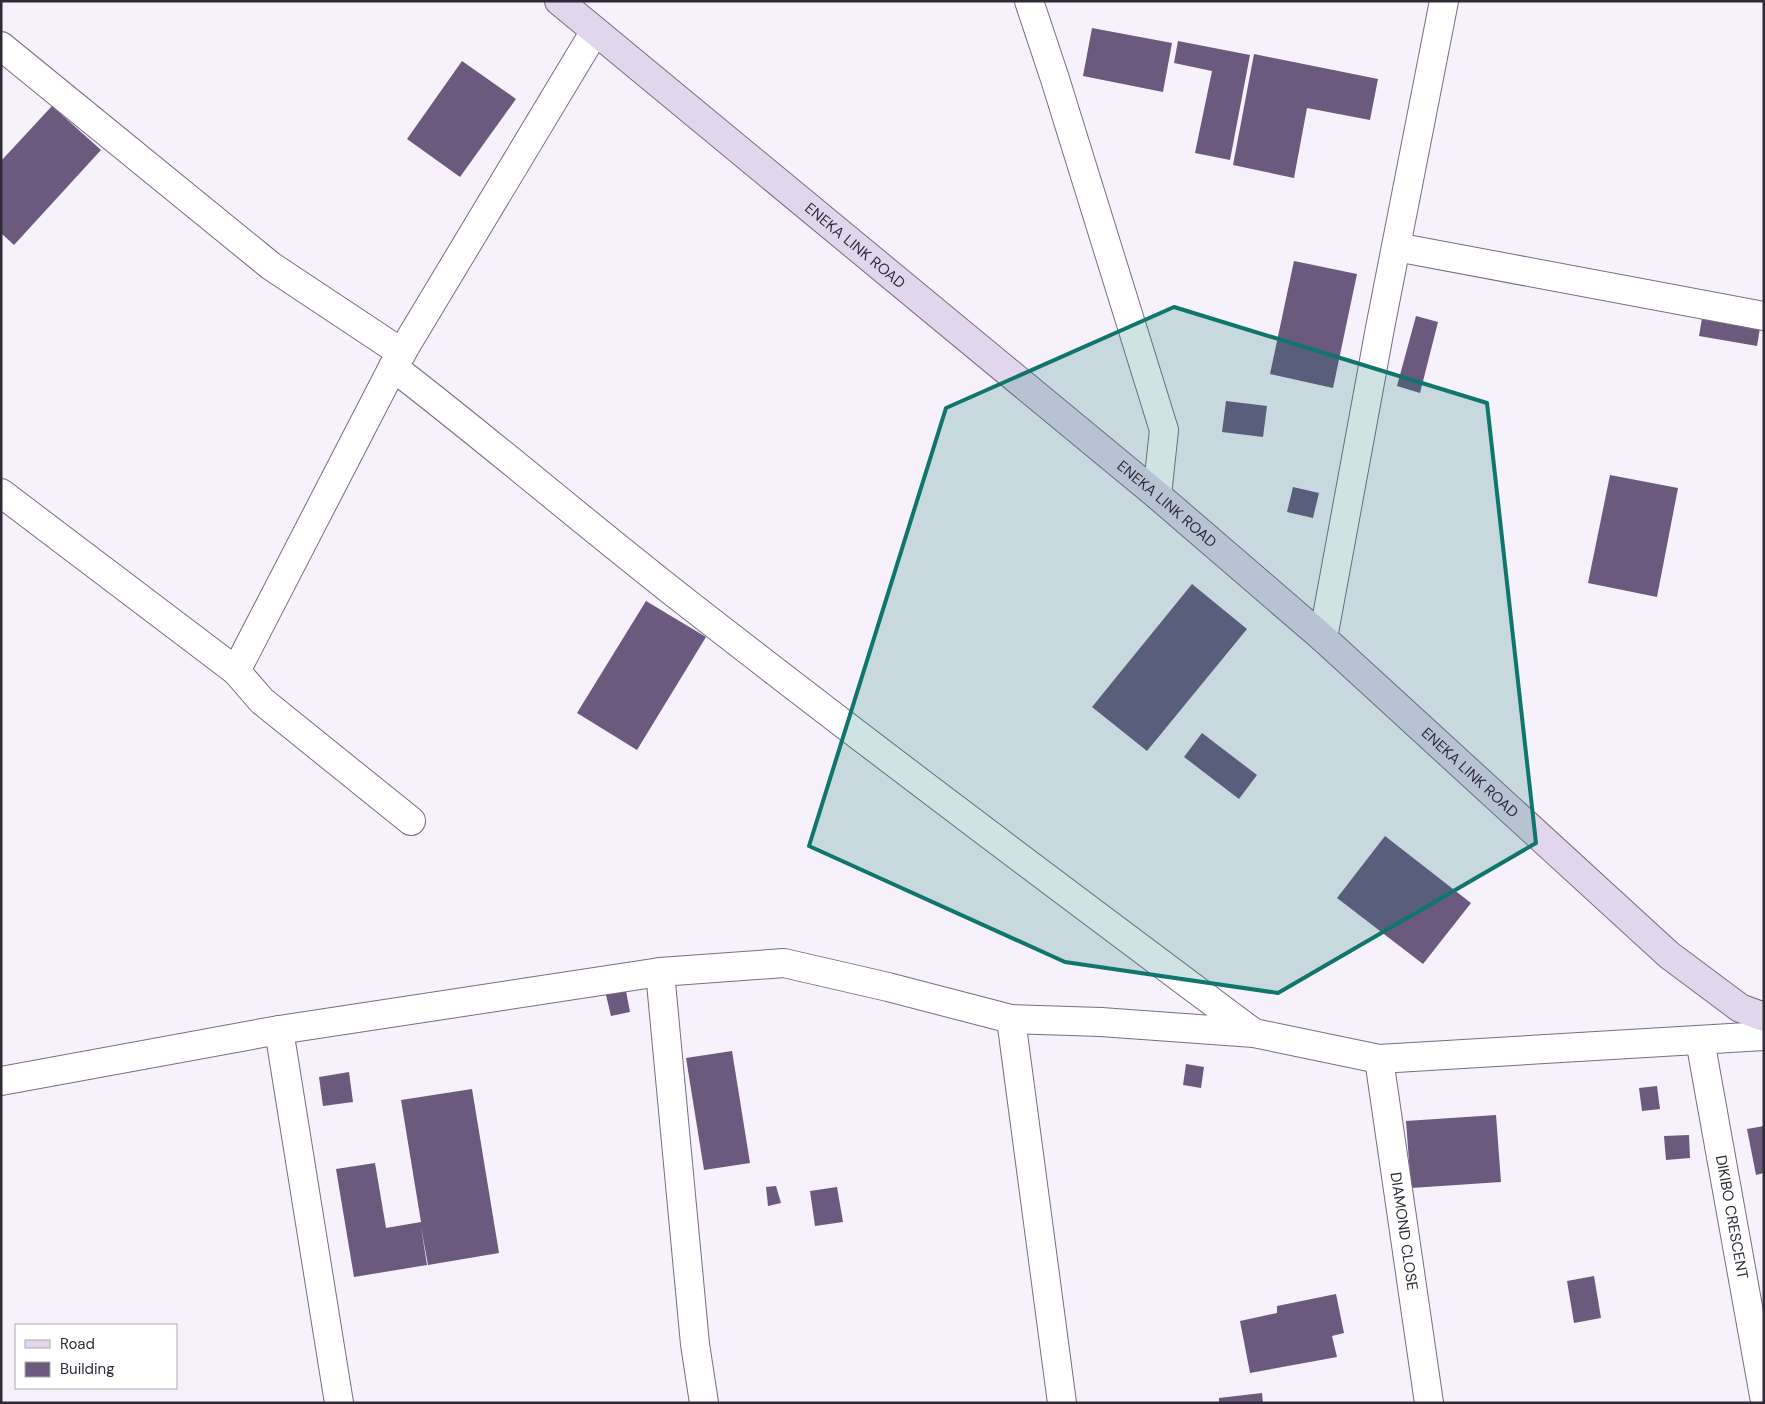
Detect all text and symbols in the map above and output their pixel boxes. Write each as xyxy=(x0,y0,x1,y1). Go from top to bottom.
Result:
street label: ENEKA LINK ROAD xyxy=(801,198,910,293)
street label: ENEKA LINK ROAD xyxy=(1113,456,1221,552)
street label: ENEKA LINK ROAD xyxy=(1417,723,1523,822)
street label: DIKIBO CRESCENT xyxy=(1711,1154,1753,1281)
street label: DIAMOND CLOSE xyxy=(1386,1171,1423,1292)
legend xyxy=(15,1324,178,1389)
text: Road xyxy=(60,1334,95,1354)
text: Building xyxy=(60,1359,115,1379)

